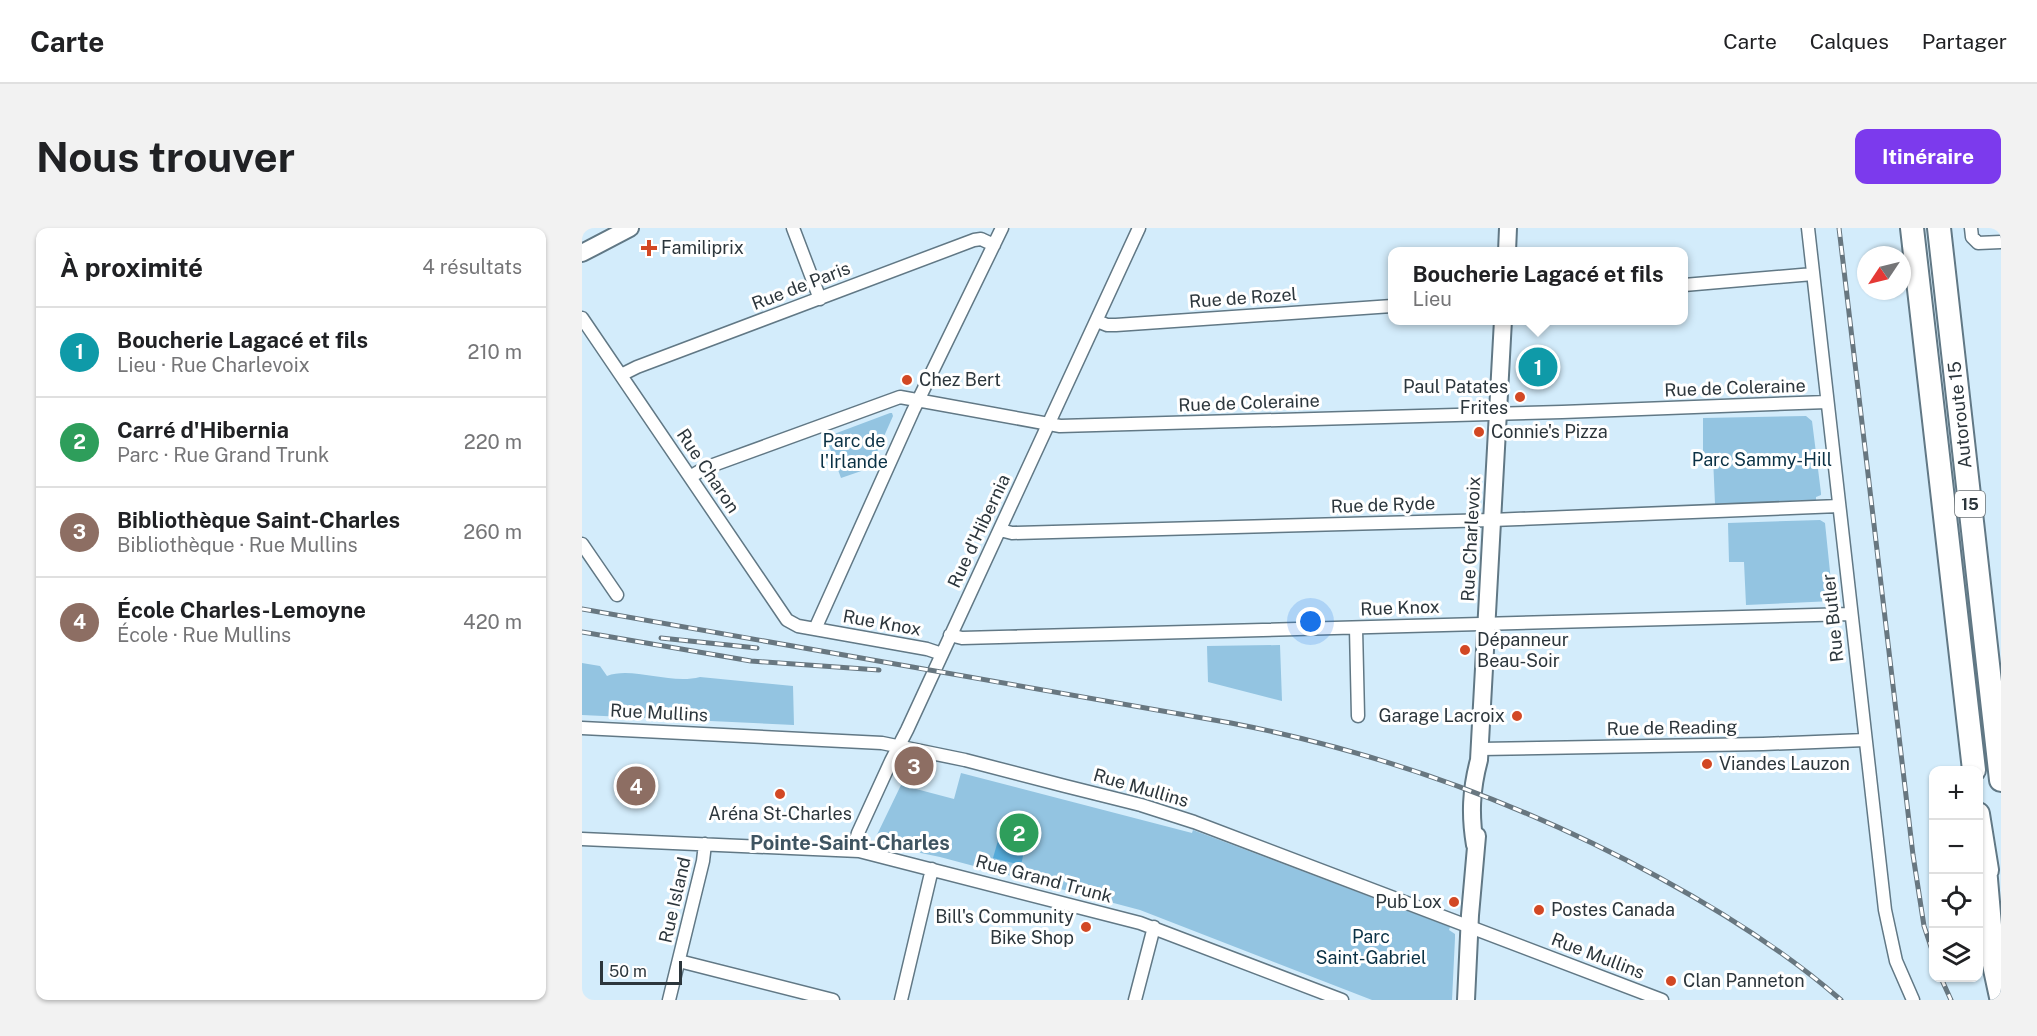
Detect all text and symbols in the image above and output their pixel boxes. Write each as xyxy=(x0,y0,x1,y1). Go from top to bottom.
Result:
text: Carte xyxy=(30,25,104,58)
text: Carte xyxy=(1723,29,1777,54)
text: Calques xyxy=(1810,29,1889,54)
text: Partager xyxy=(1922,29,2007,54)
button: Itinéraire xyxy=(1855,129,2001,184)
text: Nous trouver xyxy=(36,132,295,181)
place label: Familiprix xyxy=(661,237,744,258)
marker: Familiprix xyxy=(642,241,656,255)
north arrow xyxy=(1857,246,1911,300)
popup xyxy=(1388,247,1688,325)
text: À proximité xyxy=(60,252,203,283)
text: 4 résultats xyxy=(422,255,522,279)
street label: Rue de Paris xyxy=(749,257,853,314)
text: Boucherie Lagacé et fils xyxy=(1412,261,1664,287)
street label: Rue de Rozel xyxy=(1188,283,1298,312)
text: Lieu xyxy=(1412,287,1452,311)
text: Boucherie Lagacé et fils xyxy=(117,327,368,353)
text: 1 xyxy=(75,340,84,364)
text: 210 m xyxy=(468,340,522,364)
pin: 1 xyxy=(1518,344,1558,390)
text: Lieu · Rue Charlevoix xyxy=(117,353,310,377)
street label: Autoroute 15 xyxy=(1943,360,1976,470)
place label: Chez Bert xyxy=(919,369,1001,390)
marker: Chez Bert xyxy=(900,373,914,387)
street label: Rue de Coleraine xyxy=(1664,375,1806,400)
place label: Paul Patates Frites xyxy=(1403,376,1508,418)
street label: Rue de Coleraine xyxy=(1178,390,1320,415)
marker: Paul Patates Frites xyxy=(1513,390,1527,404)
text: Carré d'Hibernia xyxy=(117,417,289,443)
place label: Connie's Pizza xyxy=(1491,421,1608,442)
street label: Rue Charon xyxy=(673,425,744,517)
marker: Connie's Pizza xyxy=(1472,425,1486,439)
text: 2 xyxy=(73,430,86,454)
text: 220 m xyxy=(464,430,522,454)
park label: Parc de l'Irlande xyxy=(820,430,888,472)
text: Parc · Rue Grand Trunk xyxy=(117,443,329,467)
park label: Parc Sammy-Hill xyxy=(1692,449,1832,470)
street label: Rue d'Hibernia xyxy=(943,471,1014,591)
street label: Rue Charlevoix xyxy=(1457,476,1484,602)
road number: 15 xyxy=(1955,491,1985,517)
street label: Rue de Ryde xyxy=(1330,492,1436,517)
text: Bibliothèque Saint-Charles xyxy=(117,507,400,533)
text: 3 xyxy=(73,520,86,544)
text: 260 m xyxy=(463,520,522,544)
text: Bibliothèque · Rue Mullins xyxy=(117,533,358,557)
street label: Rue Butler xyxy=(1817,573,1848,663)
street label: Rue Knox xyxy=(1360,596,1440,619)
text: École Charles-Lemoyne xyxy=(117,597,366,623)
street label: Rue Knox xyxy=(841,605,923,640)
your location xyxy=(1296,607,1325,636)
text: 4 xyxy=(73,610,86,634)
text: 420 m xyxy=(463,610,522,634)
text: École · Rue Mullins xyxy=(117,623,291,647)
place label: Dépanneur Beau-Soir xyxy=(1477,629,1569,671)
marker: Dépanneur Beau-Soir xyxy=(1458,643,1472,657)
street label: Rue Mullins xyxy=(610,699,708,726)
place label: Garage Lacroix xyxy=(1378,705,1505,726)
marker: Garage Lacroix xyxy=(1510,709,1524,723)
street label: Rue de Reading xyxy=(1606,716,1738,739)
pin: 3 xyxy=(894,744,934,788)
place label: Viandes Lauzon xyxy=(1719,753,1850,774)
marker: Viandes Lauzon xyxy=(1700,757,1714,771)
pin: 4 xyxy=(616,764,656,808)
street label: Rue Mullins xyxy=(1091,764,1191,811)
map controls xyxy=(1929,766,1983,982)
button: + xyxy=(1929,766,1983,820)
marker: Aréna St-Charles xyxy=(773,787,787,801)
place label: Aréna St-Charles xyxy=(708,803,852,824)
pin: 2 xyxy=(1000,810,1038,856)
button: − xyxy=(1929,820,1983,874)
district label: Pointe-Saint-Charles xyxy=(750,831,950,855)
street label: Rue Grand Trunk xyxy=(974,850,1115,907)
street label: Rue Island xyxy=(654,855,695,945)
button: locate xyxy=(1929,874,1983,928)
place label: Pub Lox xyxy=(1375,891,1442,912)
marker: Pub Lox xyxy=(1447,895,1461,909)
place label: Postes Canada xyxy=(1551,899,1675,920)
marker: Postes Canada xyxy=(1532,903,1546,917)
place label: Bill's Community Bike Shop xyxy=(935,906,1074,948)
marker: Bill's Community Bike Shop xyxy=(1079,920,1093,934)
park label: Parc Saint-Gabriel xyxy=(1316,926,1426,968)
street label: Rue Mullins xyxy=(1549,928,1648,983)
button: layers xyxy=(1929,928,1983,982)
scale bar xyxy=(600,958,682,986)
text: 50 m xyxy=(609,962,647,981)
place label: Clan Panneton xyxy=(1683,970,1805,991)
marker: Clan Panneton xyxy=(1664,974,1678,988)

